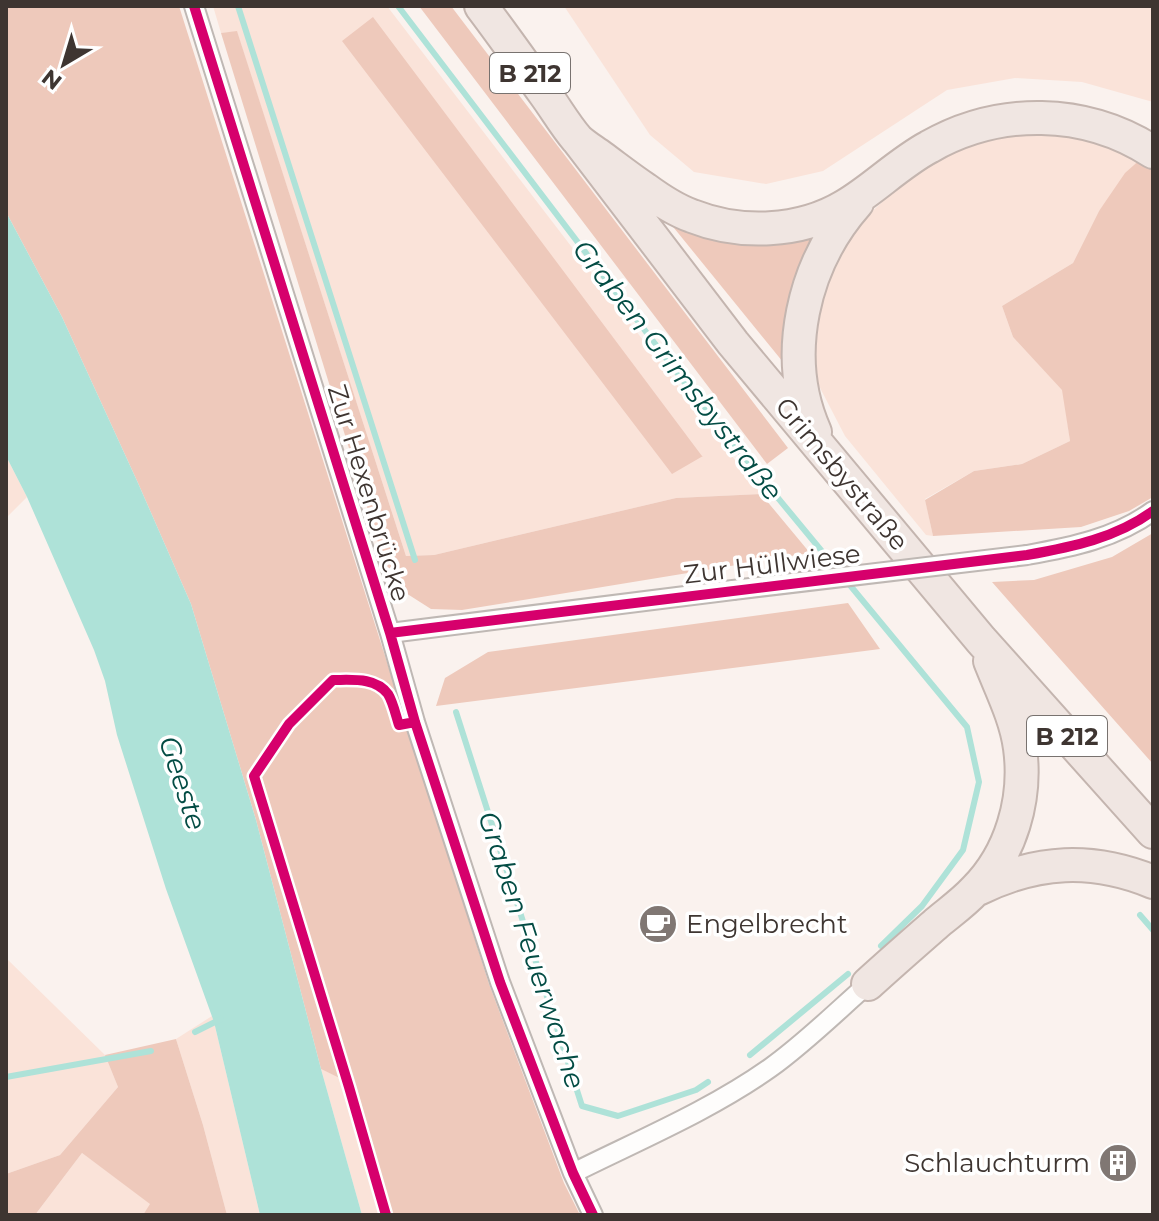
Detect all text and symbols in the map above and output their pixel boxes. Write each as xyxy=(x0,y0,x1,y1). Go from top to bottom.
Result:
north arrow xyxy=(24,24,104,104)
road number: B 212 xyxy=(490,53,570,93)
text: N xyxy=(37,63,67,95)
water label: Graben Grimsbystraße xyxy=(566,233,790,507)
street label: Zur Hexenbrücke xyxy=(321,381,417,605)
street label: Grimsbystraße xyxy=(769,391,915,557)
street label: Zur Hüllwiese xyxy=(682,537,862,591)
road number: B 212 xyxy=(1027,716,1107,756)
water label: Geeste xyxy=(152,732,214,834)
water label: Graben Feuerwache xyxy=(471,807,593,1093)
cafe icon: Engelbrecht xyxy=(637,903,679,945)
place label: Engelbrecht xyxy=(686,908,847,940)
building icon: Schlauchturm xyxy=(1097,1142,1139,1184)
place label: Schlauchturm xyxy=(904,1147,1090,1179)

